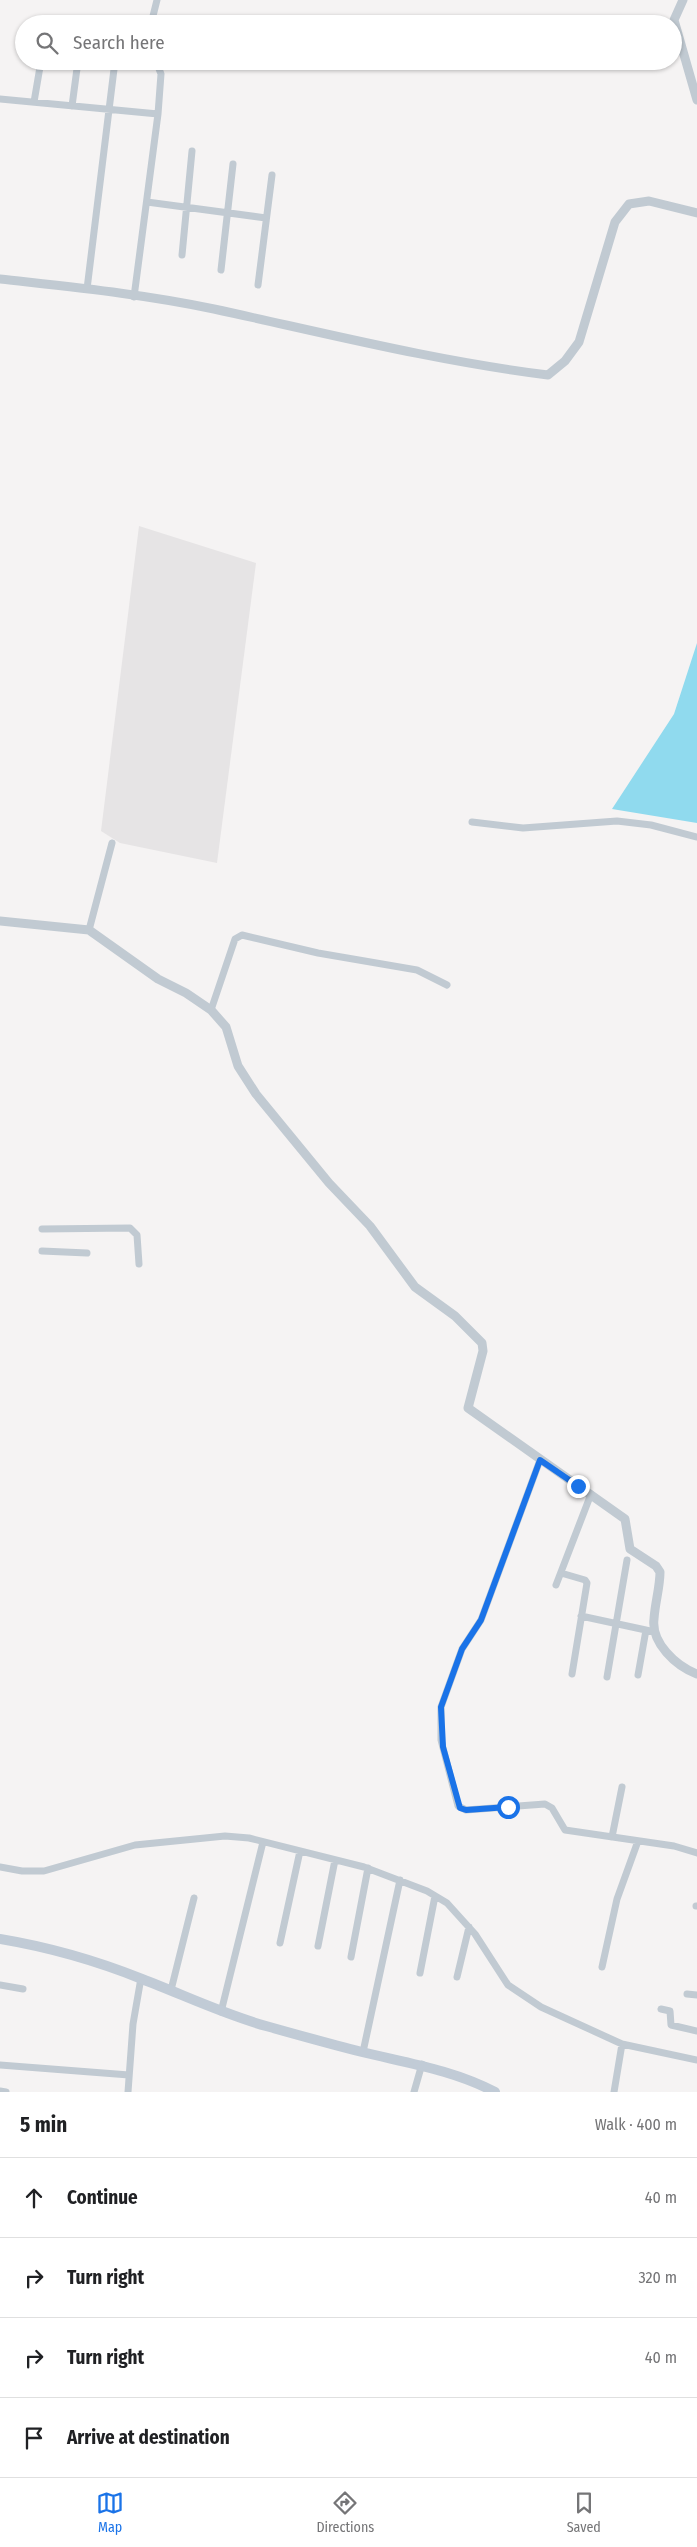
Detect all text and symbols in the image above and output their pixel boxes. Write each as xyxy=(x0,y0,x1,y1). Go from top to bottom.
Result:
search box xyxy=(15,15,682,70)
icon: search xyxy=(33,29,61,57)
text: Search here xyxy=(73,31,165,54)
route end xyxy=(567,1475,590,1498)
route start xyxy=(497,1796,520,1819)
text: 5 min xyxy=(20,2112,67,2138)
text: Walk · 400 m xyxy=(595,2115,677,2134)
icon: ahead xyxy=(20,2184,48,2212)
text: Continue xyxy=(67,2186,138,2209)
text: 40 m xyxy=(645,2188,677,2207)
icon: right xyxy=(20,2264,48,2292)
text: Turn right xyxy=(67,2266,144,2289)
text: 320 m xyxy=(638,2268,677,2287)
icon: right xyxy=(20,2344,48,2372)
text: Turn right xyxy=(67,2346,144,2369)
text: 40 m xyxy=(645,2348,677,2367)
icon: arrive xyxy=(20,2424,48,2452)
text: Arrive at destination xyxy=(67,2426,230,2449)
tab: Map xyxy=(96,2489,124,2536)
tab: Directions xyxy=(316,2489,374,2536)
tab: Saved xyxy=(567,2489,601,2536)

